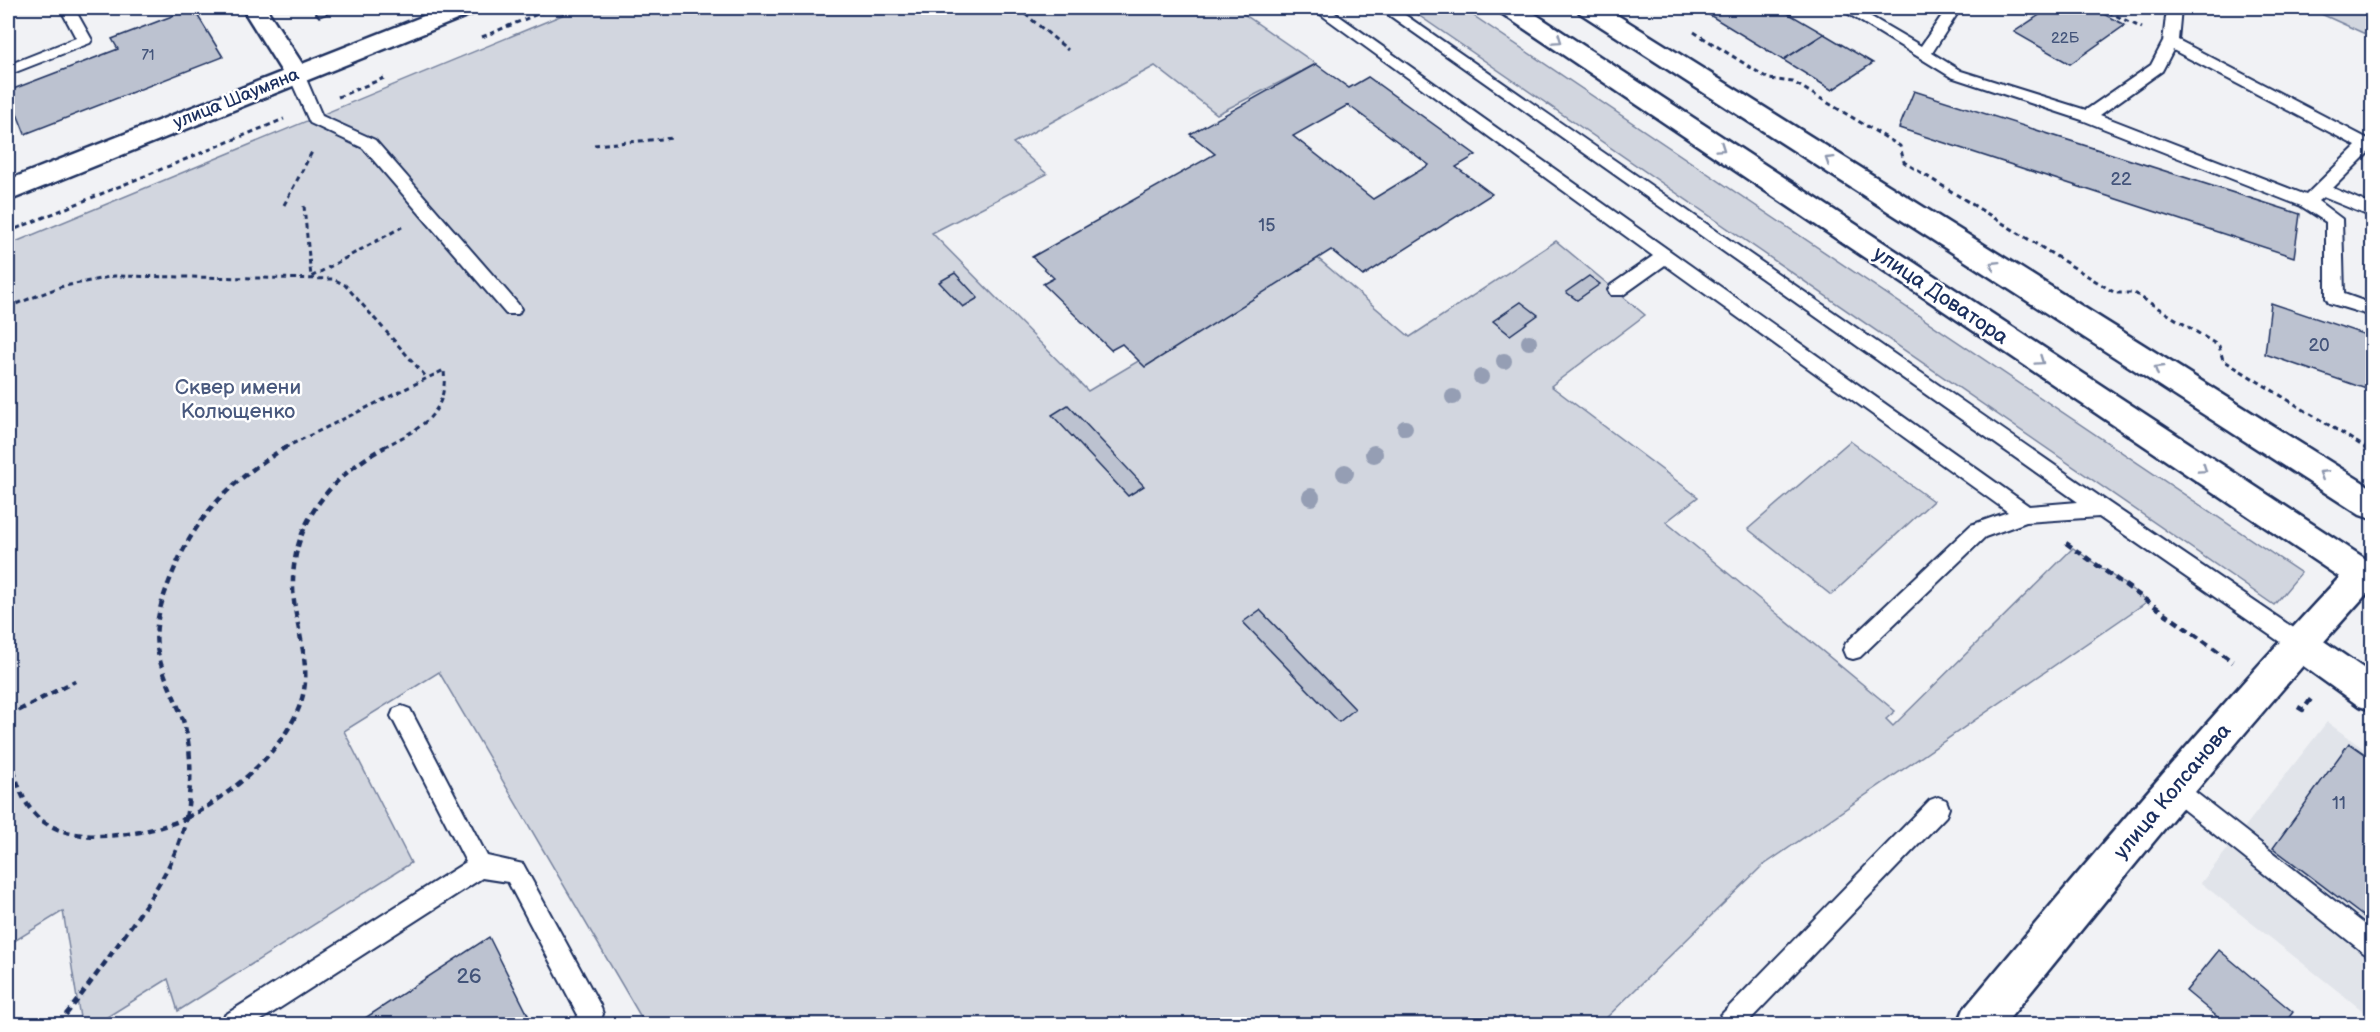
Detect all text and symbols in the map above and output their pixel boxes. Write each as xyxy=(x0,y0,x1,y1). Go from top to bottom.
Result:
house number: 22Б xyxy=(2051,29,2080,48)
one-way arrow xyxy=(1551,33,1562,44)
house number: 71 xyxy=(141,46,155,65)
street label: улица Шаумяна xyxy=(170,64,302,133)
one-way arrow xyxy=(1714,141,1725,152)
one-way arrow xyxy=(1825,156,1836,167)
house number: 22 xyxy=(2110,169,2132,190)
house number: 15 xyxy=(1258,215,1276,236)
street label: улица Доватора xyxy=(1868,241,2014,350)
one-way arrow xyxy=(1990,260,2000,272)
house number: 20 xyxy=(2308,335,2330,356)
one-way arrow xyxy=(2034,353,2045,364)
one-way arrow xyxy=(2154,365,2165,376)
park label: Сквер имени Колющенко xyxy=(175,375,301,424)
one-way arrow xyxy=(2196,461,2207,472)
one-way arrow xyxy=(2319,469,2329,481)
street label: улица Колсанова xyxy=(2109,718,2237,864)
house number: 11 xyxy=(2332,793,2346,814)
house number: 26 xyxy=(456,964,482,989)

